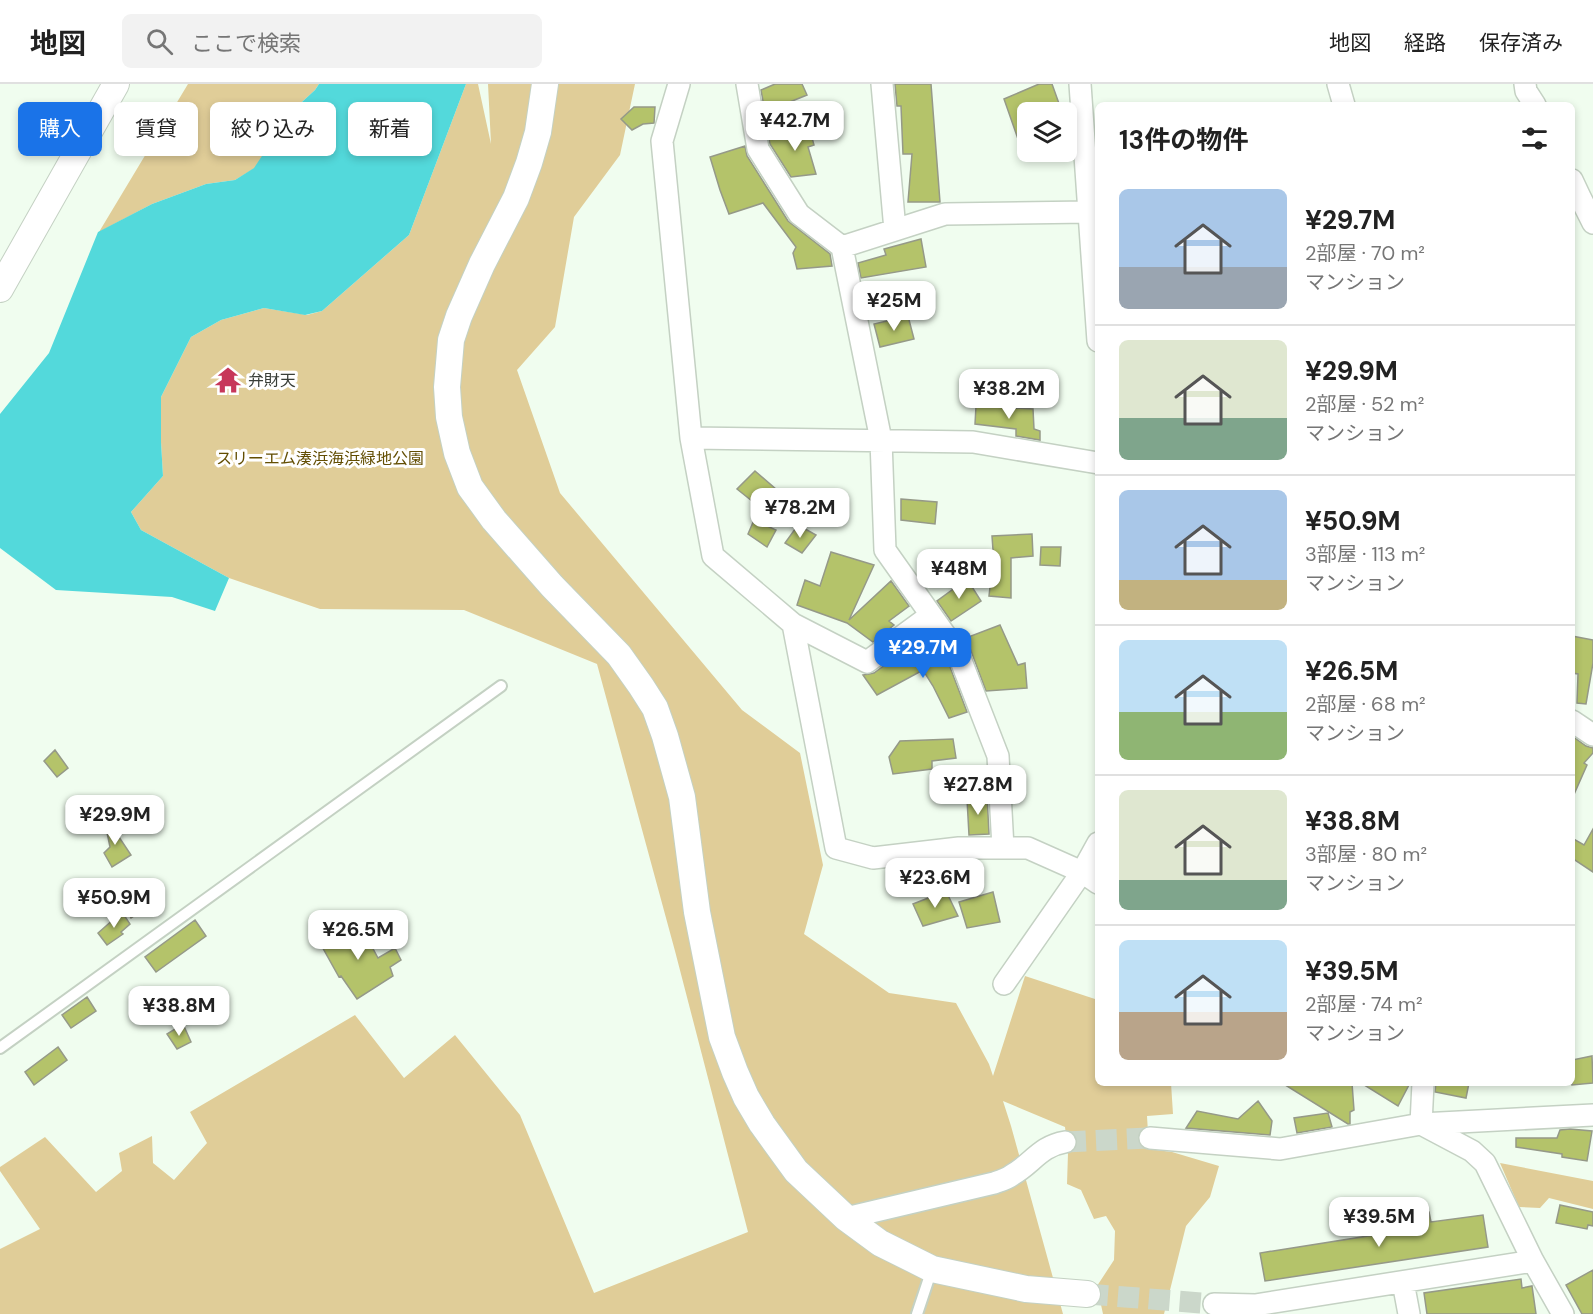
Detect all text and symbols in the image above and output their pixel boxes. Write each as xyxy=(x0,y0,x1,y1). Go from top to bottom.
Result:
search box xyxy=(122,14,542,68)
text: 地図 xyxy=(30,25,86,62)
icon: search xyxy=(143,25,176,58)
text: ここで検索 xyxy=(191,29,301,58)
text: 地図 xyxy=(1329,29,1371,57)
text: 経路 xyxy=(1404,29,1446,57)
text: 保存済み xyxy=(1479,29,1563,57)
pin: ¥42.7M xyxy=(746,101,844,152)
chip: 購入 xyxy=(18,102,102,156)
chip: 賃貸 xyxy=(114,102,198,156)
chip: 絞り込み xyxy=(210,102,336,156)
chip: 新着 xyxy=(348,102,432,156)
map controls xyxy=(1017,102,1077,162)
button: layers xyxy=(1017,102,1077,162)
text: ¥42.7M xyxy=(760,107,830,133)
icon: filters xyxy=(1518,122,1551,155)
text: 13件の物件 xyxy=(1119,123,1248,157)
text: ¥29.7M xyxy=(1305,203,1395,237)
icon: home xyxy=(1167,213,1239,285)
text: 2部屋 · 70 m² xyxy=(1305,240,1425,266)
text: マンション xyxy=(1305,269,1405,295)
pin: ¥25M xyxy=(858,281,930,332)
text: ¥25M xyxy=(867,287,921,313)
text: ¥29.9M xyxy=(1305,354,1398,388)
icon: home xyxy=(1167,364,1239,436)
temple icon: 弁財天 xyxy=(213,365,243,395)
pin: ¥38.2M xyxy=(960,369,1058,420)
place label: 弁財天 xyxy=(248,370,296,391)
text: ¥38.2M xyxy=(973,375,1045,401)
text: 2部屋 · 52 m² xyxy=(1305,391,1424,417)
text: マンション xyxy=(1305,420,1405,446)
park label: スリーエム湊浜海浜緑地公園 xyxy=(216,448,424,469)
pin: ¥78.2M xyxy=(751,488,849,539)
text: ¥78.2M xyxy=(764,494,836,520)
text: ¥50.9M xyxy=(1305,504,1401,538)
icon: home xyxy=(1167,514,1239,586)
text: 3部屋 · 113 m² xyxy=(1305,541,1425,567)
pin: ¥48M xyxy=(923,549,995,600)
text: ¥48M xyxy=(931,555,987,581)
text: マンション xyxy=(1305,570,1405,596)
pin: ¥29.7M xyxy=(874,628,972,679)
text: ¥29.7M xyxy=(888,634,958,660)
text: ¥26.5M xyxy=(1305,654,1398,688)
icon: home xyxy=(1167,664,1239,736)
text: 2部屋 · 68 m² xyxy=(1305,691,1426,717)
text: マンション xyxy=(1305,720,1405,746)
pin: ¥27.8M xyxy=(929,765,1027,816)
text: ¥27.8M xyxy=(943,771,1013,797)
pin: ¥29.9M xyxy=(66,795,164,846)
text: ¥29.9M xyxy=(79,801,151,827)
text: ¥38.8M xyxy=(1305,804,1400,838)
icon: home xyxy=(1167,814,1239,886)
text: 3部屋 · 80 m² xyxy=(1305,841,1427,867)
pin: ¥23.6M xyxy=(886,858,984,909)
text: ¥23.6M xyxy=(899,864,971,890)
text: マンション xyxy=(1305,870,1405,896)
pin: ¥50.9M xyxy=(65,878,163,929)
text: ¥50.9M xyxy=(77,884,151,910)
pin: ¥26.5M xyxy=(309,910,407,961)
text: ¥26.5M xyxy=(322,916,394,942)
text: ¥39.5M xyxy=(1305,954,1398,988)
icon: home xyxy=(1167,964,1239,1036)
pin: ¥38.8M xyxy=(130,986,228,1037)
text: 2部屋 · 74 m² xyxy=(1305,991,1423,1017)
text: ¥38.8M xyxy=(142,992,216,1018)
text: マンション xyxy=(1305,1020,1405,1046)
pin: ¥39.5M xyxy=(1330,1197,1428,1248)
text: ¥39.5M xyxy=(1343,1203,1415,1229)

